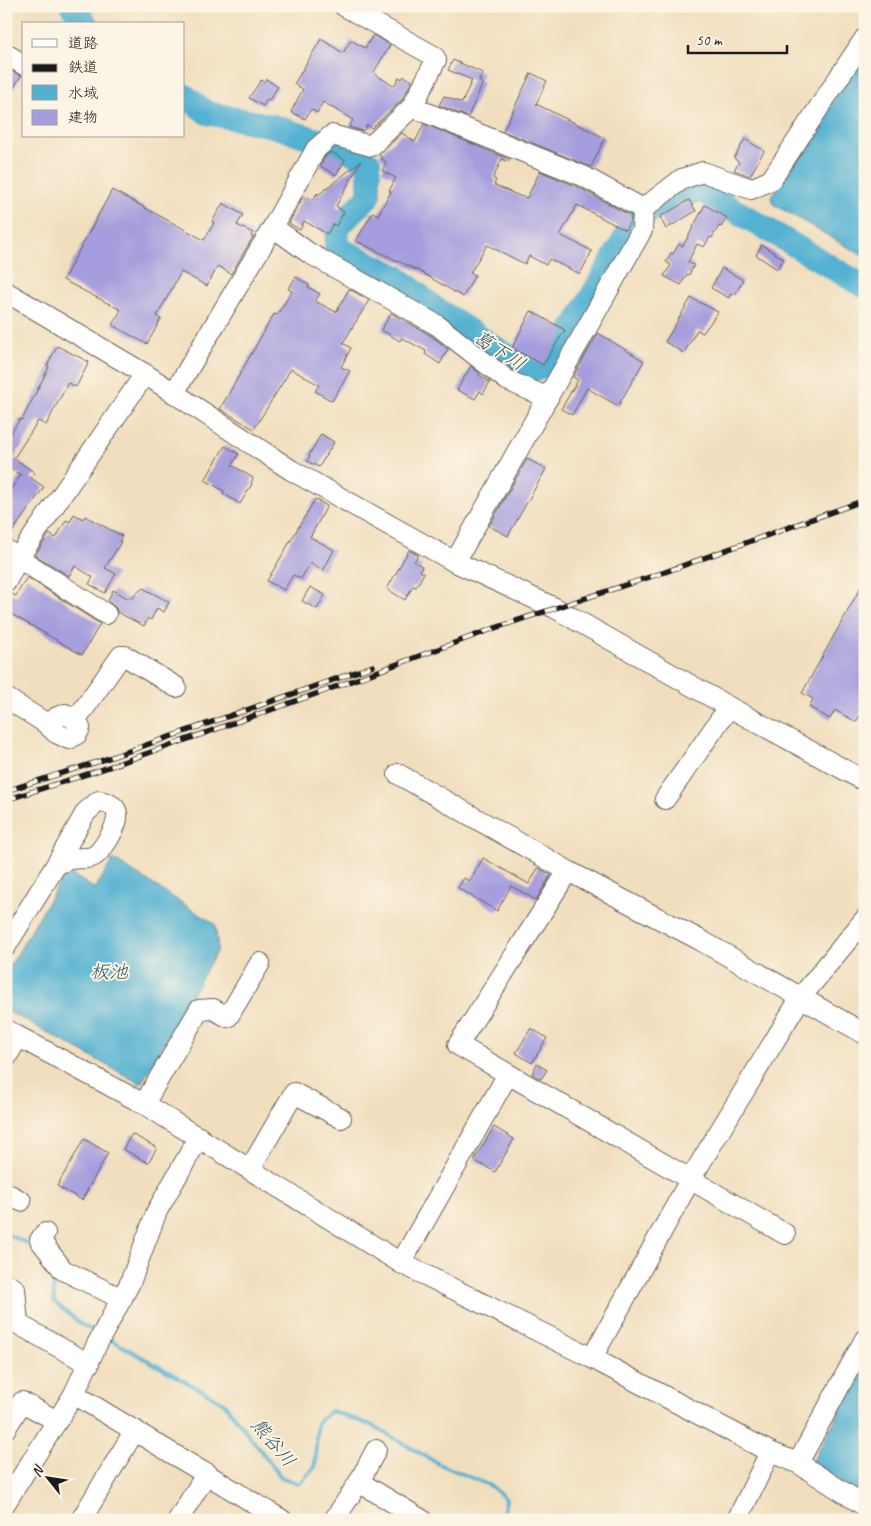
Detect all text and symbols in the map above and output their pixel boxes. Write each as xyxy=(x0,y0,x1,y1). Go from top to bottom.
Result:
legend xyxy=(22,22,185,138)
scale bar xyxy=(688,22,787,54)
text: 50 m xyxy=(696,31,723,50)
text: 道路 xyxy=(68,34,98,53)
text: 鉄道 xyxy=(68,58,98,77)
text: 水域 xyxy=(68,84,98,103)
text: 建物 xyxy=(68,108,98,127)
water label: 葛下川 xyxy=(469,325,530,376)
water label: 板池 xyxy=(90,960,129,984)
water label: 熊谷川 xyxy=(246,1413,301,1472)
north arrow xyxy=(22,1454,72,1504)
text: N xyxy=(28,1462,48,1480)

